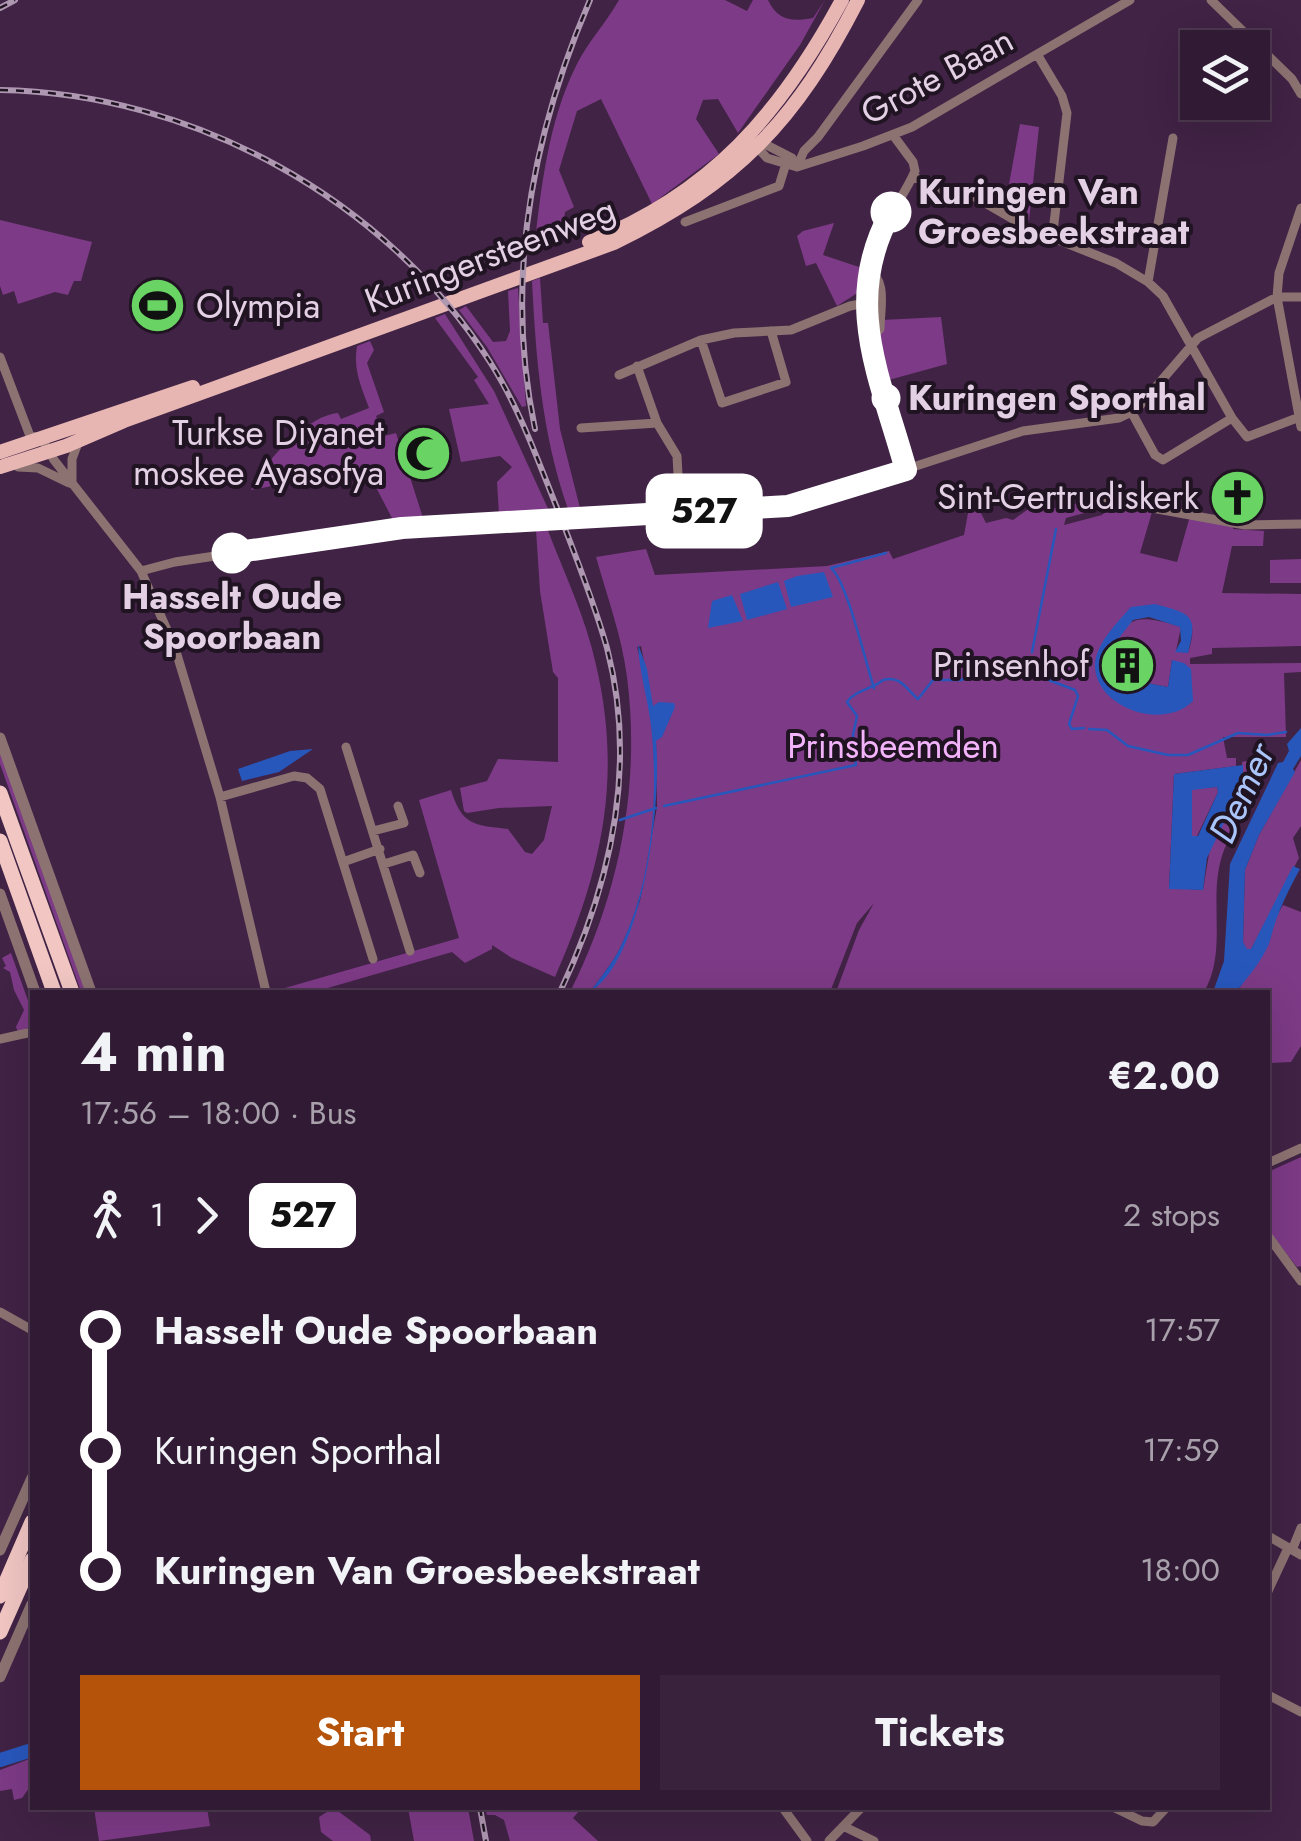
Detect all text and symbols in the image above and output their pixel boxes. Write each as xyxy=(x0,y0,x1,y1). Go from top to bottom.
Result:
street label: Grote Baan xyxy=(852,15,1022,137)
map controls xyxy=(1180,30,1270,120)
button: layers xyxy=(1180,30,1270,120)
place label: Kuringen Van Groesbeekstraat xyxy=(918,167,1189,257)
street label: Kuringersteenweg xyxy=(358,184,622,326)
marker: Kuringen Van Groesbeekstraat xyxy=(872,193,910,231)
sports icon: Olympia xyxy=(127,276,187,336)
place label: Olympia xyxy=(196,281,320,331)
place label: Kuringen Sporthal xyxy=(908,373,1206,423)
marker: Kuringen Sporthal xyxy=(873,385,899,411)
place label: Turkse Diyanet moskee Ayasofya xyxy=(133,408,385,498)
mosque icon: Turkse Diyanet moskee Ayasofya xyxy=(393,423,453,483)
church icon: Sint-Gertrudiskerk xyxy=(1208,467,1268,527)
place label: Sint-Gertrudiskerk xyxy=(937,472,1200,522)
line badge: 527 xyxy=(646,478,762,544)
text: 527 xyxy=(671,486,737,536)
marker: Hasselt Oude Spoorbaan xyxy=(213,534,251,572)
place label: Hasselt Oude Spoorbaan xyxy=(122,572,342,662)
building icon: Prinsenhof xyxy=(1098,635,1158,695)
place label: Prinsenhof xyxy=(933,640,1090,690)
park label: Prinsbeemden xyxy=(787,721,999,771)
water label: Demer xyxy=(1194,732,1289,852)
text: 4 min xyxy=(80,1012,227,1092)
text: €2.00 xyxy=(1108,1048,1220,1103)
text: 17:56 – 18:00 · Bus xyxy=(80,1090,356,1136)
icon: walk xyxy=(80,1188,135,1243)
icon: forward xyxy=(179,1188,234,1243)
text: 527 xyxy=(269,1190,336,1240)
text: 1 xyxy=(150,1192,164,1238)
text: 2 stops xyxy=(1123,1192,1220,1238)
text: Hasselt Oude Spoorbaan xyxy=(154,1303,598,1358)
text: 17:57 xyxy=(1144,1307,1220,1353)
text: Kuringen Sporthal xyxy=(154,1423,442,1478)
text: 17:59 xyxy=(1143,1427,1220,1473)
text: Kuringen Van Groesbeekstraat xyxy=(154,1543,700,1598)
text: 18:00 xyxy=(1140,1547,1220,1593)
button: Start xyxy=(80,1675,640,1790)
button: Tickets xyxy=(660,1675,1220,1790)

